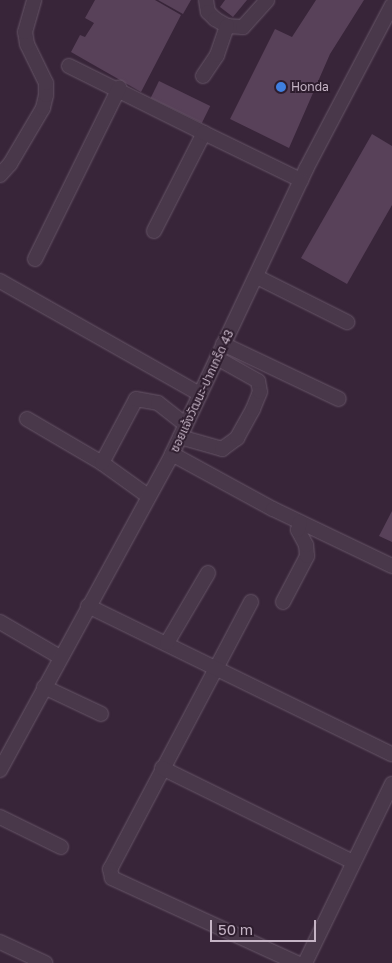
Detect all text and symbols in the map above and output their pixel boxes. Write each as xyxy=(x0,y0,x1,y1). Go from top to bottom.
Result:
place label: Honda xyxy=(291,80,329,94)
marker: Honda xyxy=(275,81,287,93)
street label: ซอยแจ้งวัฒนะ-ปากเกร็ด 43 xyxy=(167,328,237,454)
scale bar xyxy=(212,910,318,942)
text: 50 m xyxy=(218,920,253,938)

